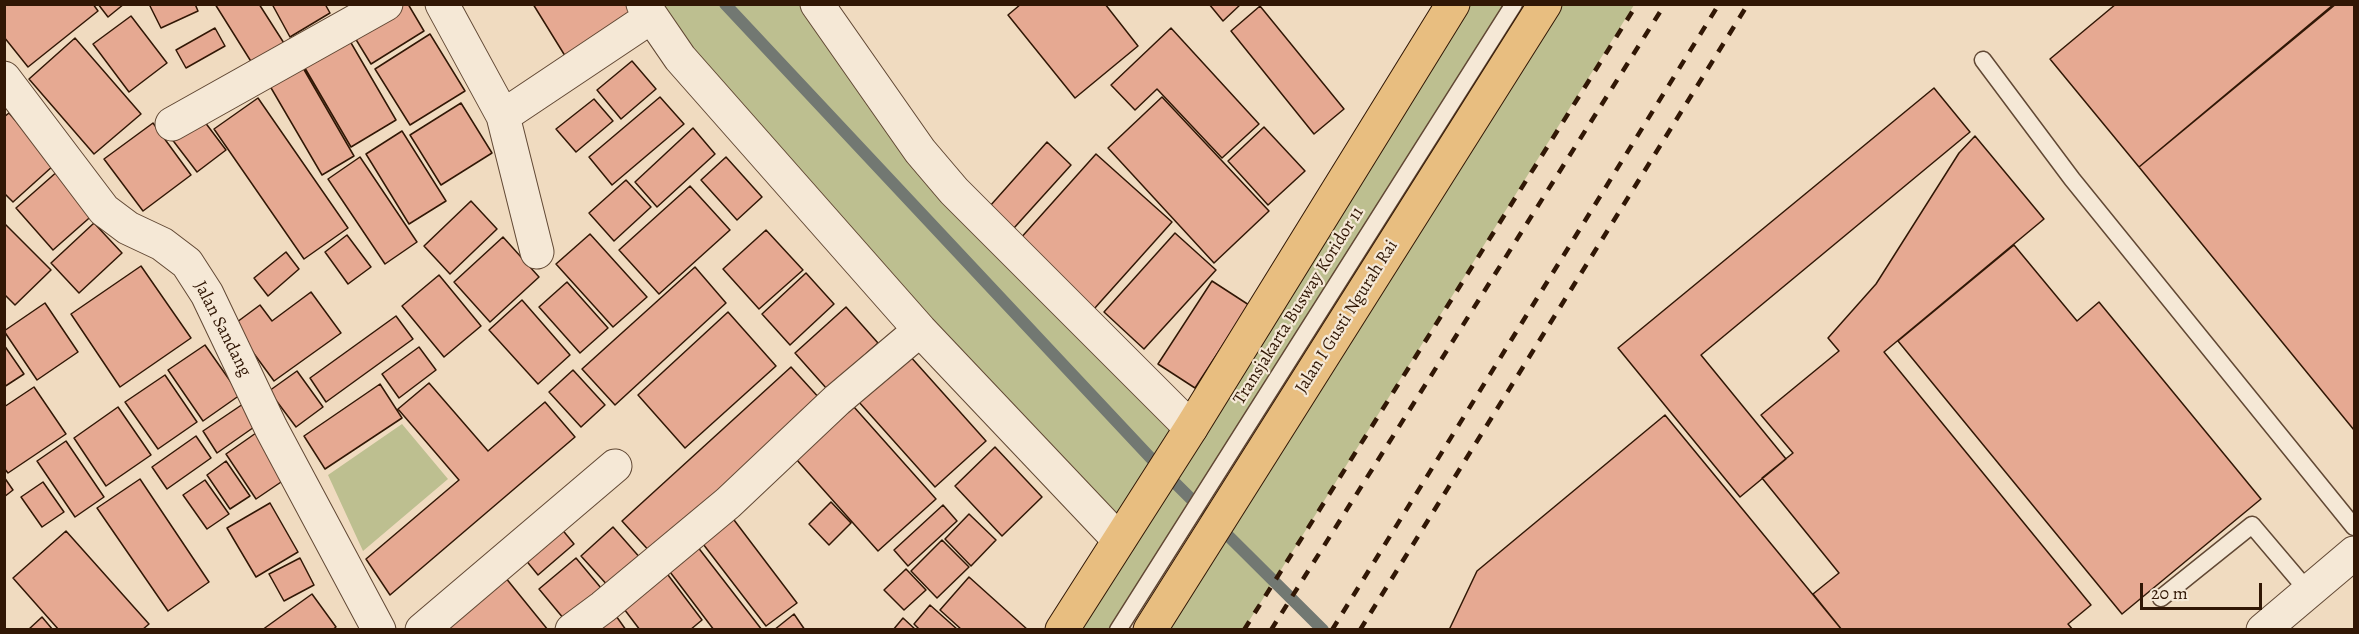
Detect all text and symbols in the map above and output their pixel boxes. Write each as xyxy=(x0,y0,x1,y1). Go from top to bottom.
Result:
street label: Transjakarta Busway Koridor 11 xyxy=(1229,203,1369,409)
street label: Jalan I Gusti Ngurah Rai xyxy=(1291,236,1403,398)
street label: Jalan Sandang xyxy=(189,278,255,380)
scale bar xyxy=(2143,571,2264,609)
text: 20 m xyxy=(2151,581,2188,605)

